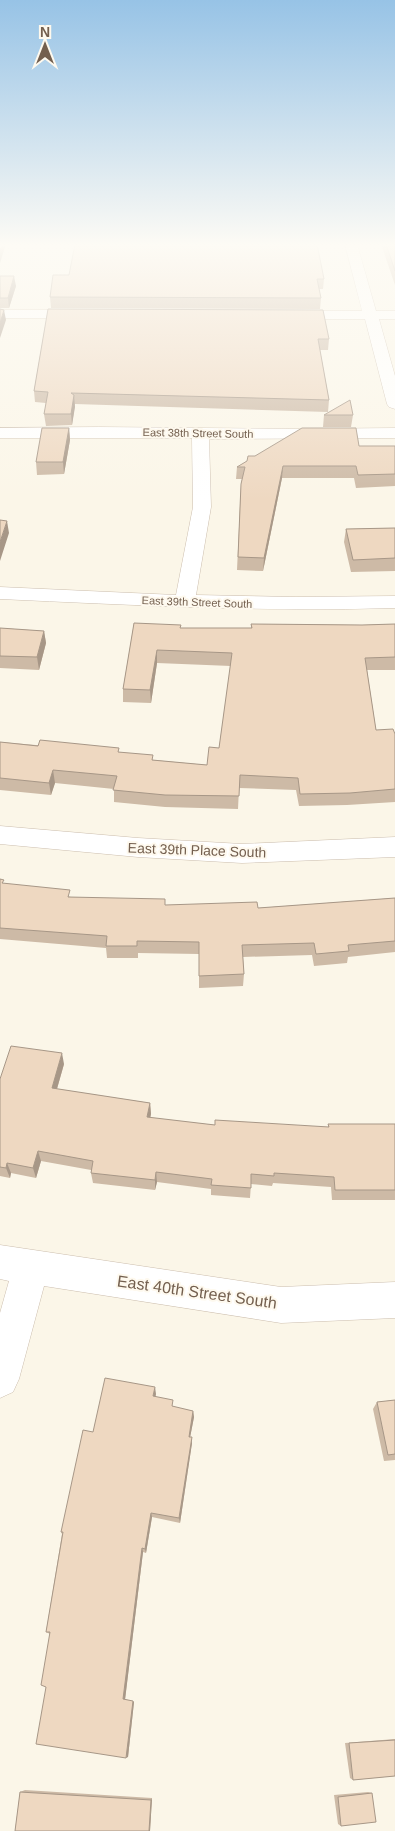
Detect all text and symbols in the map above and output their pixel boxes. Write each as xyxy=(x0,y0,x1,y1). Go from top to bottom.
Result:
north arrow xyxy=(20,20,70,70)
text: N xyxy=(40,24,50,40)
street label: East 38th Street South xyxy=(143,426,253,440)
street label: East 39th Street South xyxy=(141,594,253,610)
street label: East 39th Place South xyxy=(127,840,267,860)
street label: East 40th Street South xyxy=(116,1272,278,1312)

